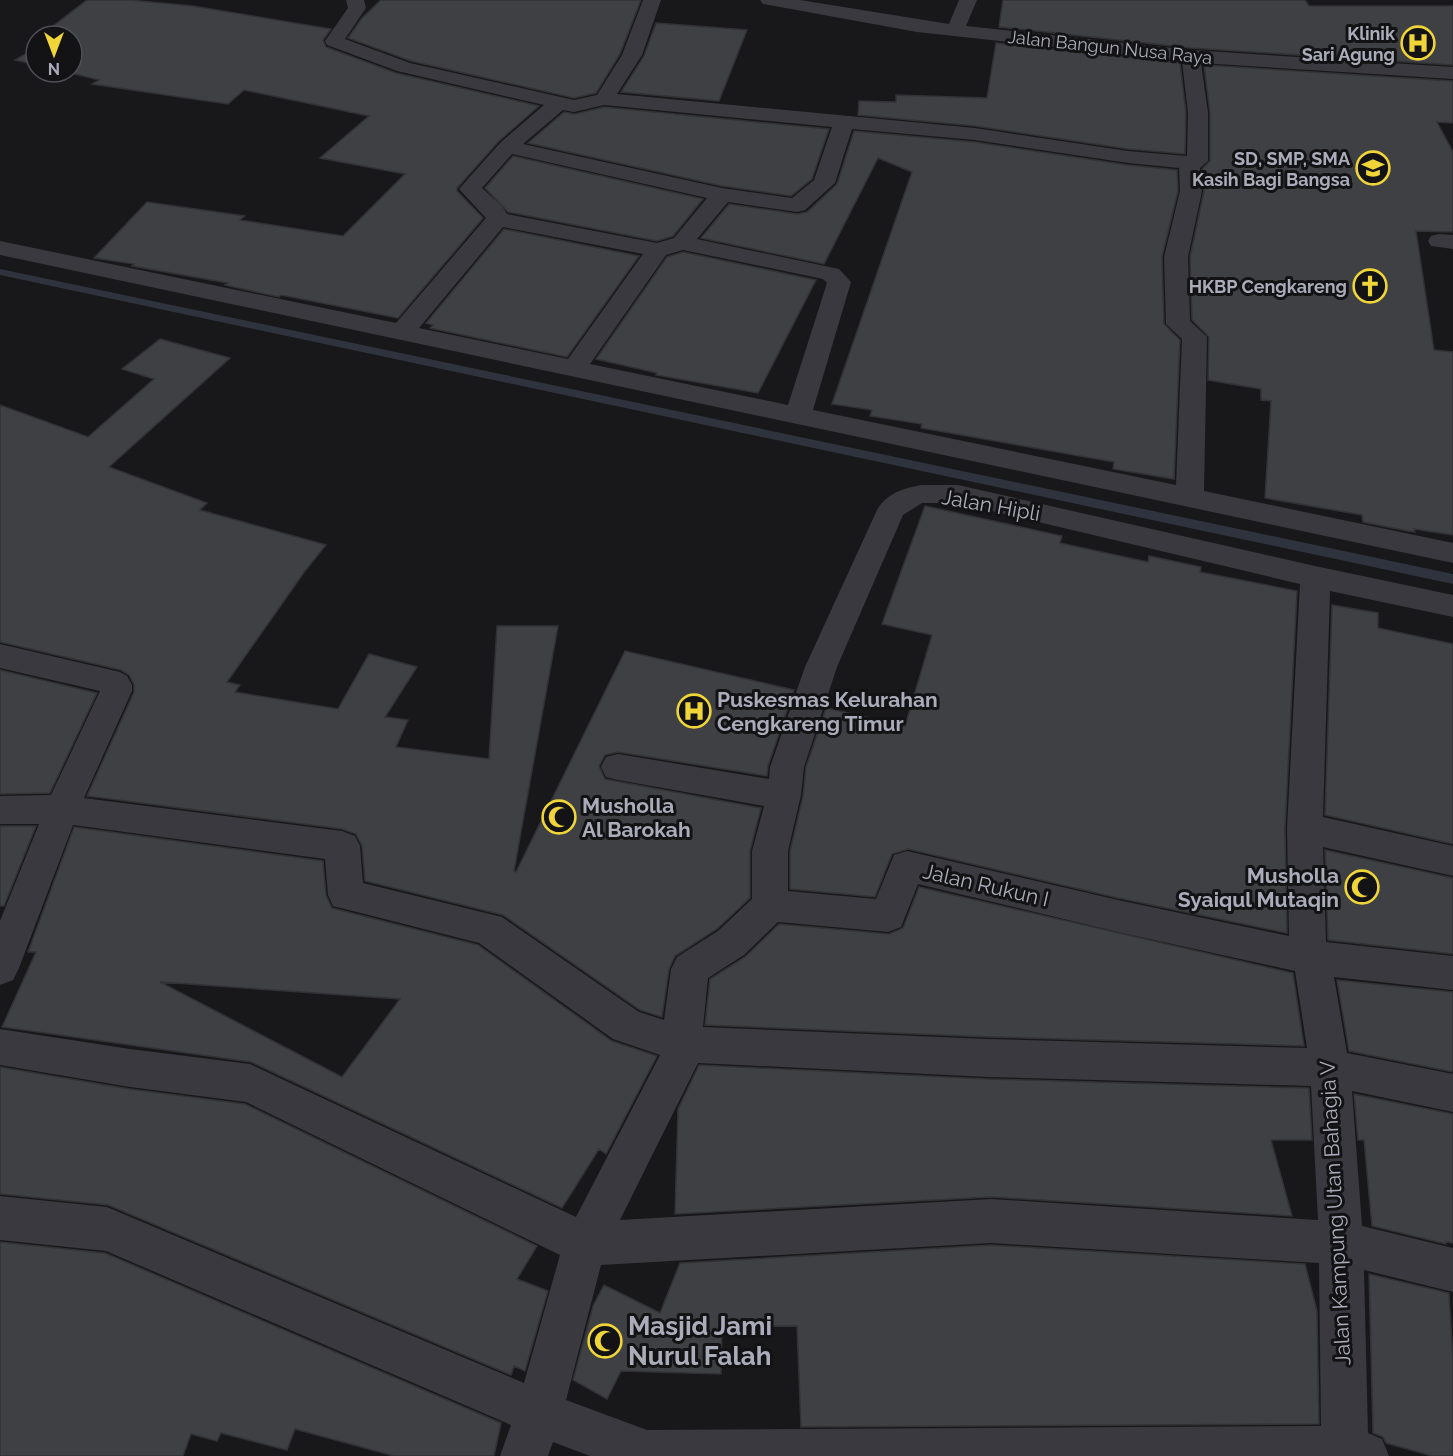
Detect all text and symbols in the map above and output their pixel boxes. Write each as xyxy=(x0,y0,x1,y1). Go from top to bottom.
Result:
place label: Klinik Sari Agung xyxy=(1302,23,1396,65)
north arrow xyxy=(24,24,84,84)
hospital icon: Klinik Sari Agung xyxy=(1400,25,1436,61)
street label: Jalan Bangun Nusa Raya xyxy=(1007,26,1213,68)
text: N xyxy=(48,59,60,78)
place label: SD, SMP, SMA Kasih Bagi Bangsa xyxy=(1192,148,1351,190)
school or university icon: SD, SMP, SMA Kasih Bagi Bangsa xyxy=(1355,150,1391,186)
church icon: HKBP Cengkareng xyxy=(1352,268,1388,304)
place label: HKBP Cengkareng xyxy=(1189,276,1347,297)
street label: Jalan Hipli xyxy=(940,484,1042,526)
place label: Puskesmas Kelurahan Cengkareng Timur xyxy=(717,687,938,736)
hospital icon: Puskesmas Kelurahan Cengkareng Timur xyxy=(676,693,712,729)
place label: Musholla Al Barokah xyxy=(582,793,691,842)
mosque icon: Musholla Al Barokah xyxy=(541,799,577,835)
street label: Jalan Rukun I xyxy=(921,858,1051,912)
place label: Musholla Syaiqul Mutaqin xyxy=(1178,863,1339,912)
mosque icon: Musholla Syaiqul Mutaqin xyxy=(1344,869,1380,905)
street label: Jalan Kampung Utan Bahagia V xyxy=(1315,1060,1355,1366)
place label: Masjid Jami Nurul Falah xyxy=(628,1311,772,1371)
mosque icon: Masjid Jami Nurul Falah xyxy=(587,1323,623,1359)

